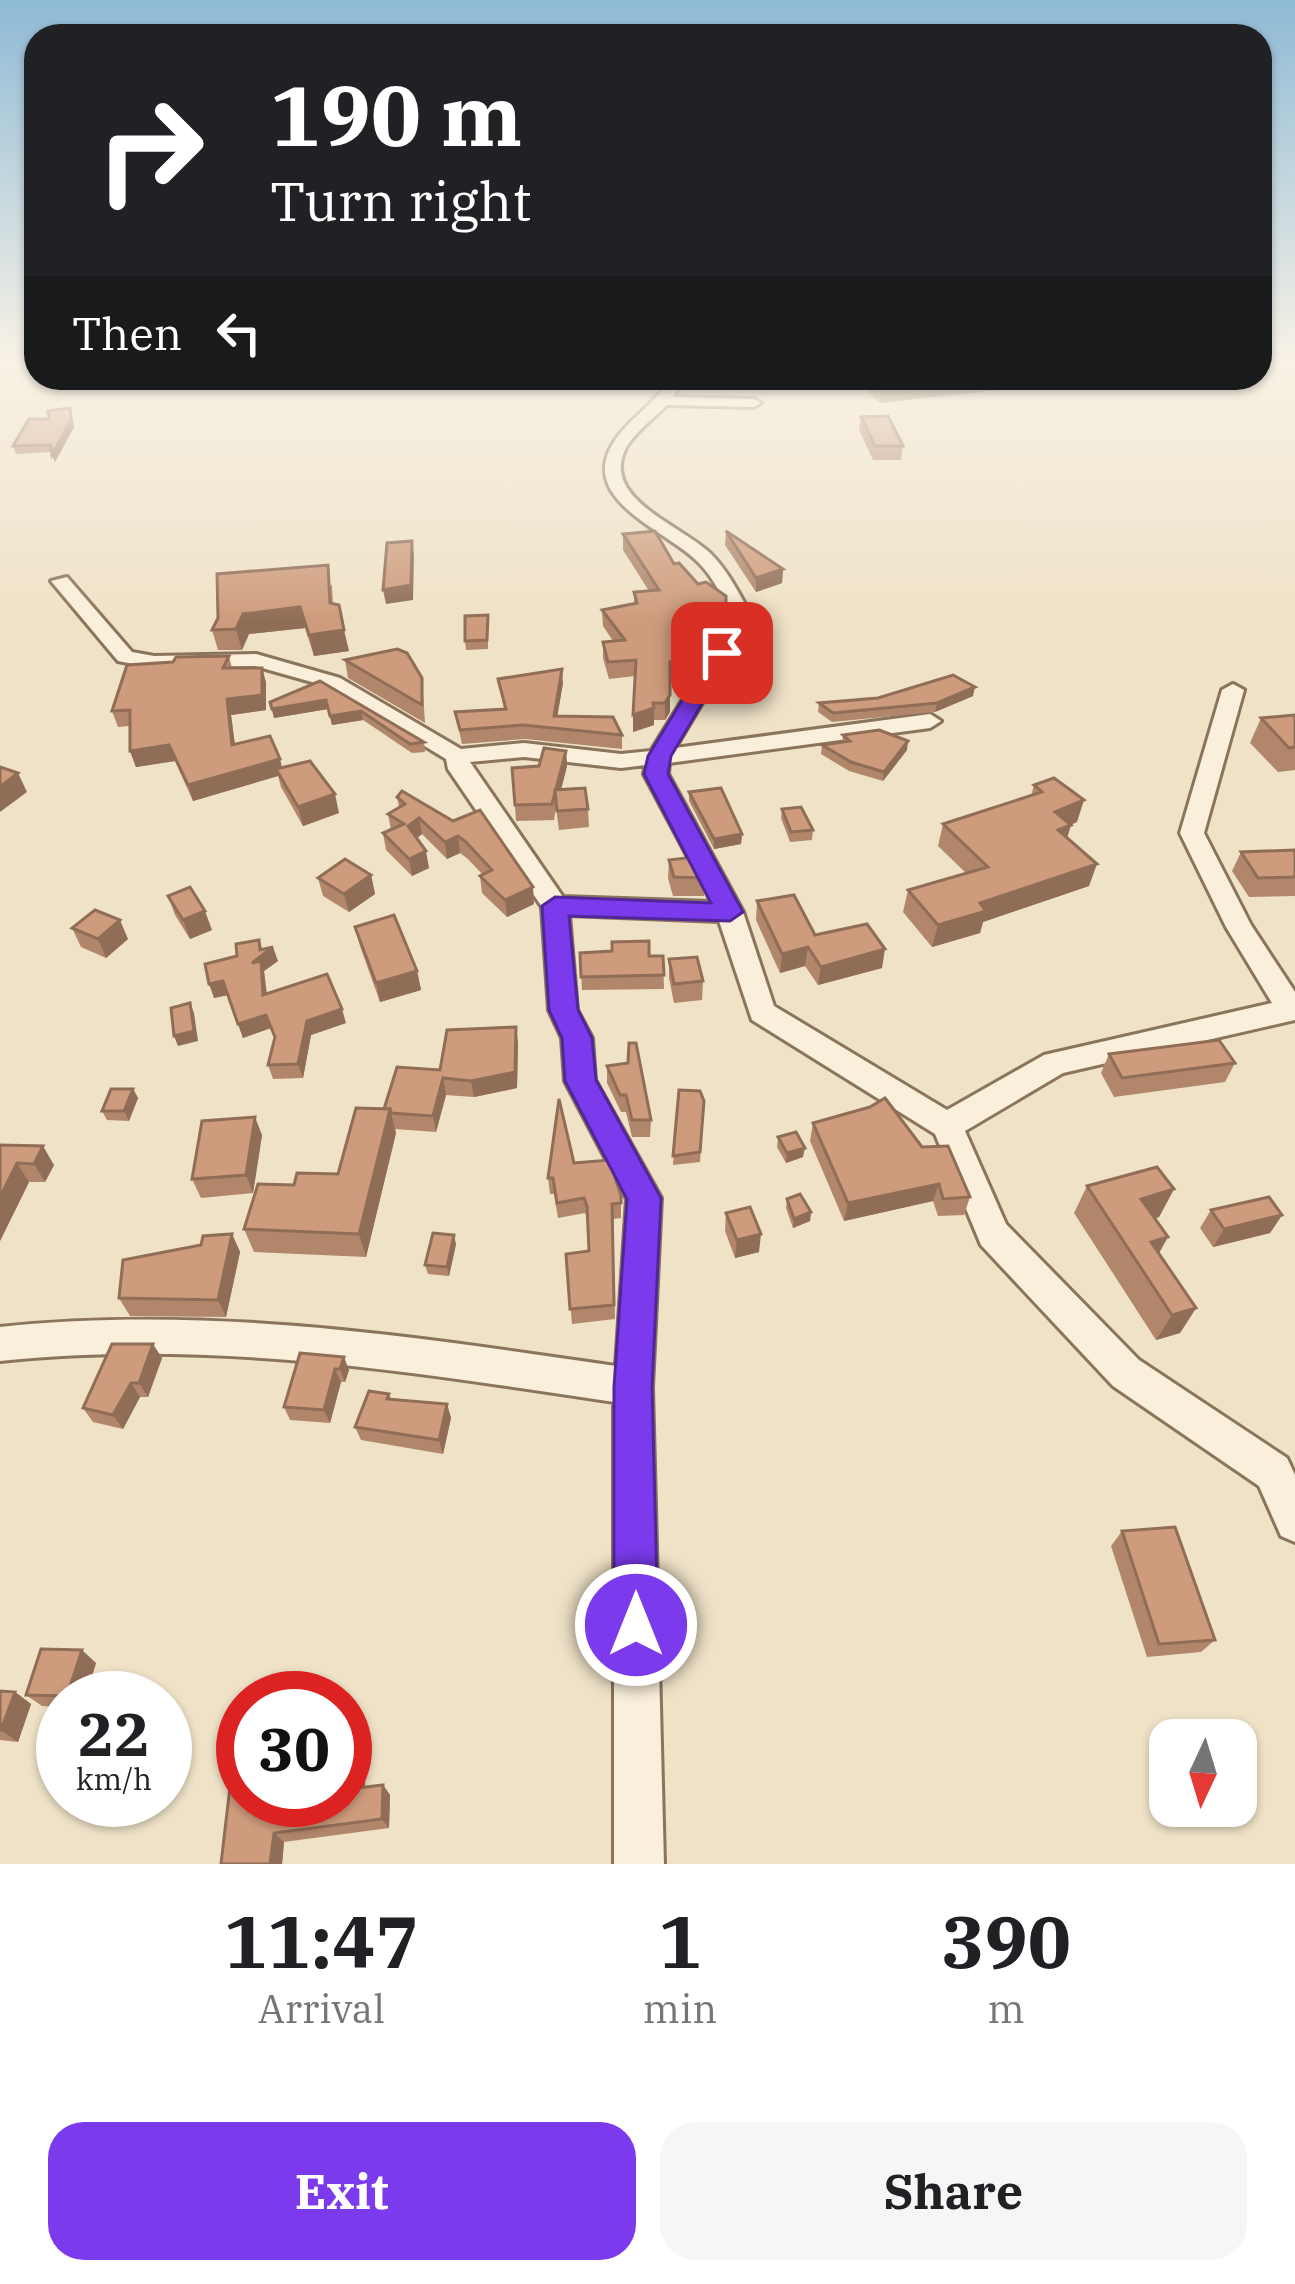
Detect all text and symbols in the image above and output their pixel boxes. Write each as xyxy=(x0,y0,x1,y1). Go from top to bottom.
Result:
text: 190 m xyxy=(270,60,522,169)
icon: right xyxy=(72,72,228,228)
text: Turn right xyxy=(270,166,532,236)
icon: left xyxy=(206,300,272,366)
text: Then xyxy=(72,304,182,362)
pin xyxy=(671,602,773,704)
icon: arrive xyxy=(689,620,755,686)
position arrow xyxy=(573,1562,699,1688)
speed limit sign: 30 xyxy=(216,1671,372,1827)
text: 22 xyxy=(78,1694,150,1773)
north arrow xyxy=(1149,1719,1257,1827)
map controls xyxy=(1149,1719,1257,1827)
text: km/h xyxy=(76,1759,152,1798)
text: 11:47 xyxy=(224,1894,419,1988)
text: 1 xyxy=(658,1894,702,1988)
text: 390 xyxy=(941,1894,1071,1988)
text: Arrival xyxy=(258,1983,385,2034)
text: min xyxy=(643,1983,717,2034)
text: m xyxy=(988,1983,1025,2034)
button: Exit xyxy=(48,2122,636,2260)
button: Share xyxy=(660,2122,1247,2260)

